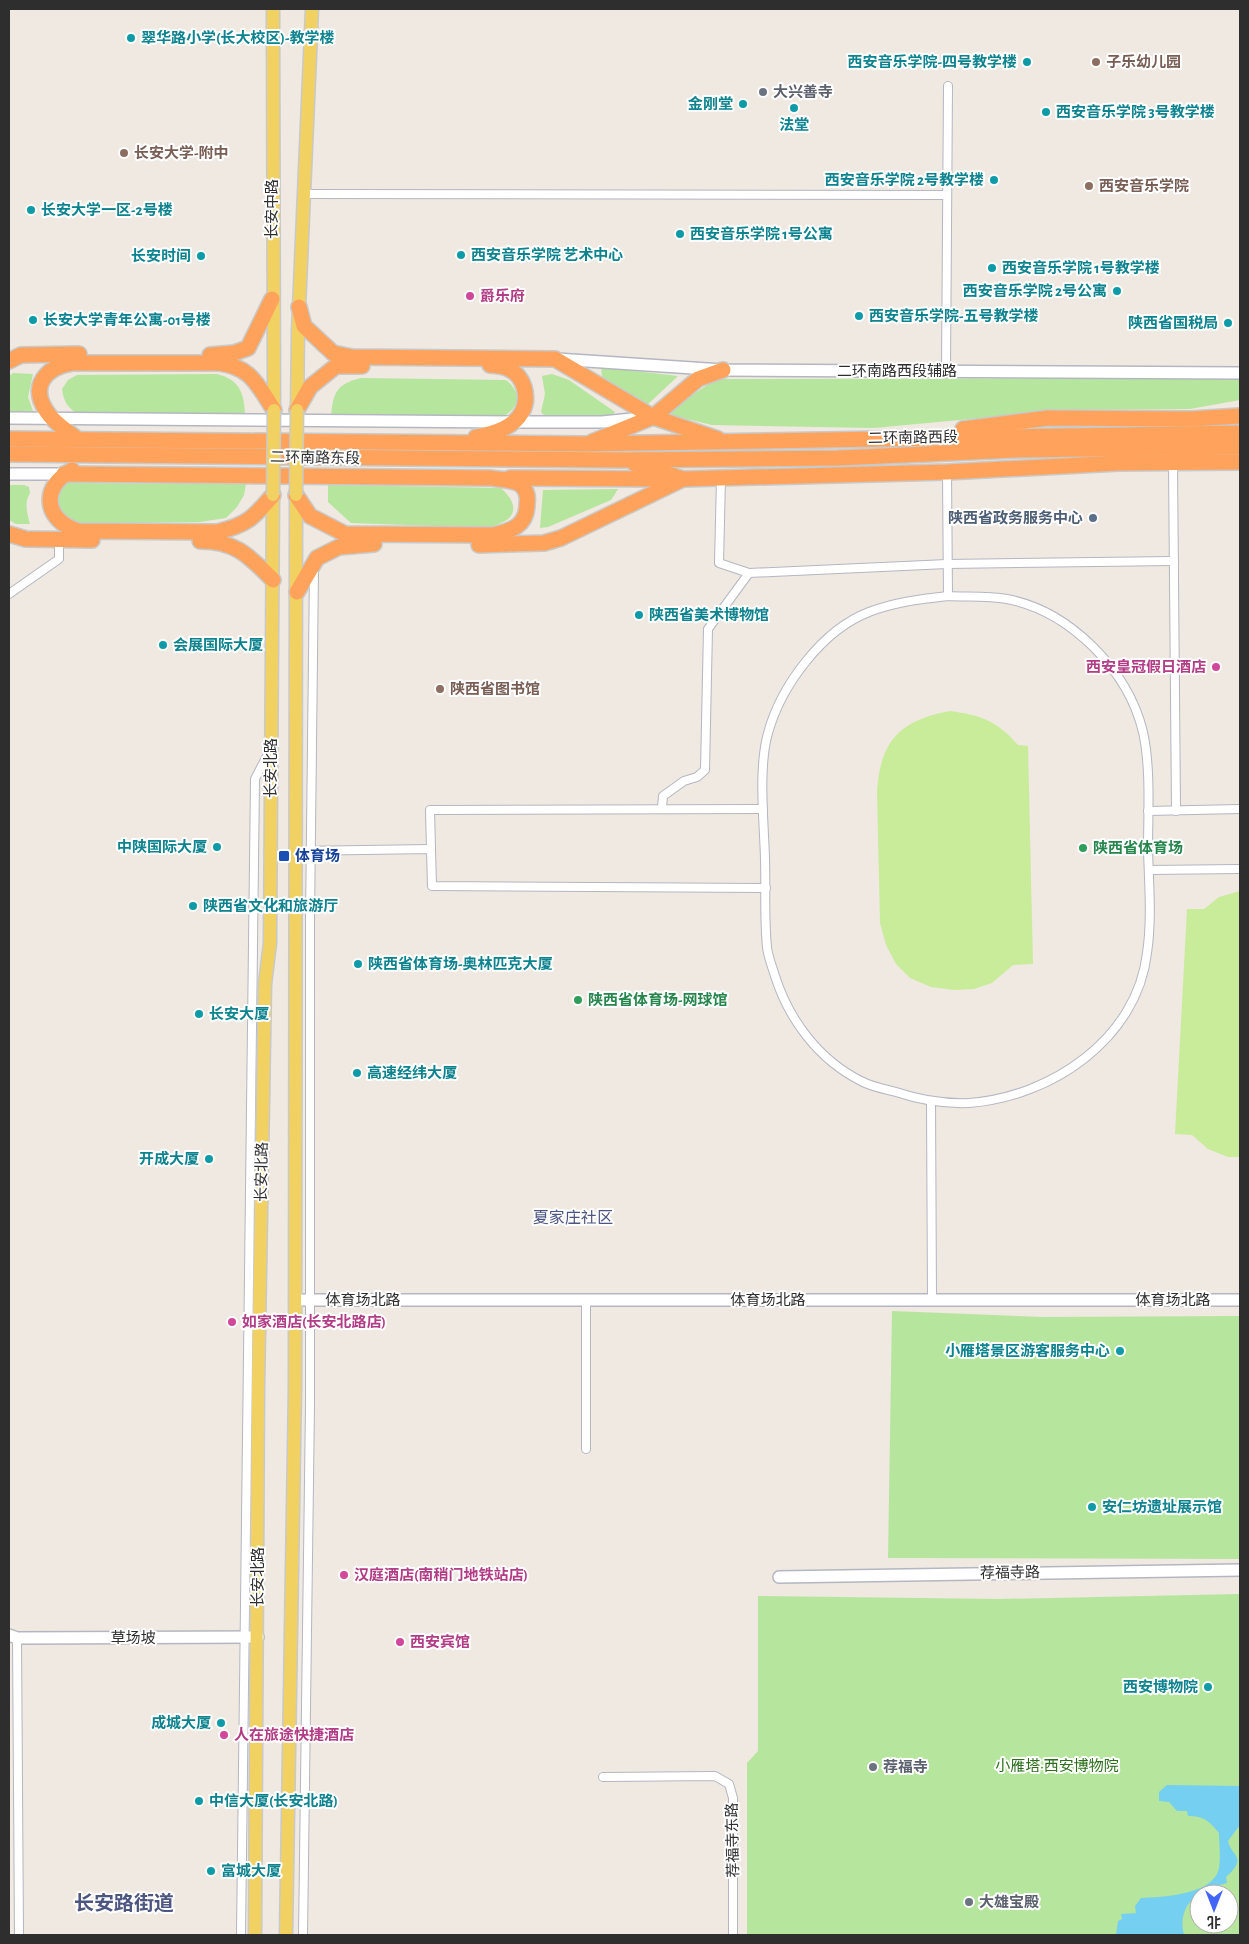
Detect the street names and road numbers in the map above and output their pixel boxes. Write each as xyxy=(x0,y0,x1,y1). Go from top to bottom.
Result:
street label: 长安中路 xyxy=(264,179,280,239)
street label: 二环南路西段辅路 xyxy=(837,363,957,379)
street label: 二环南路西段 xyxy=(868,429,958,446)
street label: 二环南路东段 xyxy=(270,449,360,466)
street label: 长安北路 xyxy=(262,738,279,798)
street label: 长安北路 xyxy=(252,1142,270,1202)
street label: 体育场北路 xyxy=(325,1291,401,1308)
street label: 体育场北路 xyxy=(730,1291,806,1308)
street label: 体育场北路 xyxy=(1135,1291,1211,1308)
street label: 长安北路 xyxy=(249,1547,266,1607)
street label: 荐福寺路 xyxy=(980,1563,1040,1581)
street label: 草场坡 xyxy=(110,1630,156,1646)
street label: 荐福寺东路 xyxy=(723,1802,741,1878)

